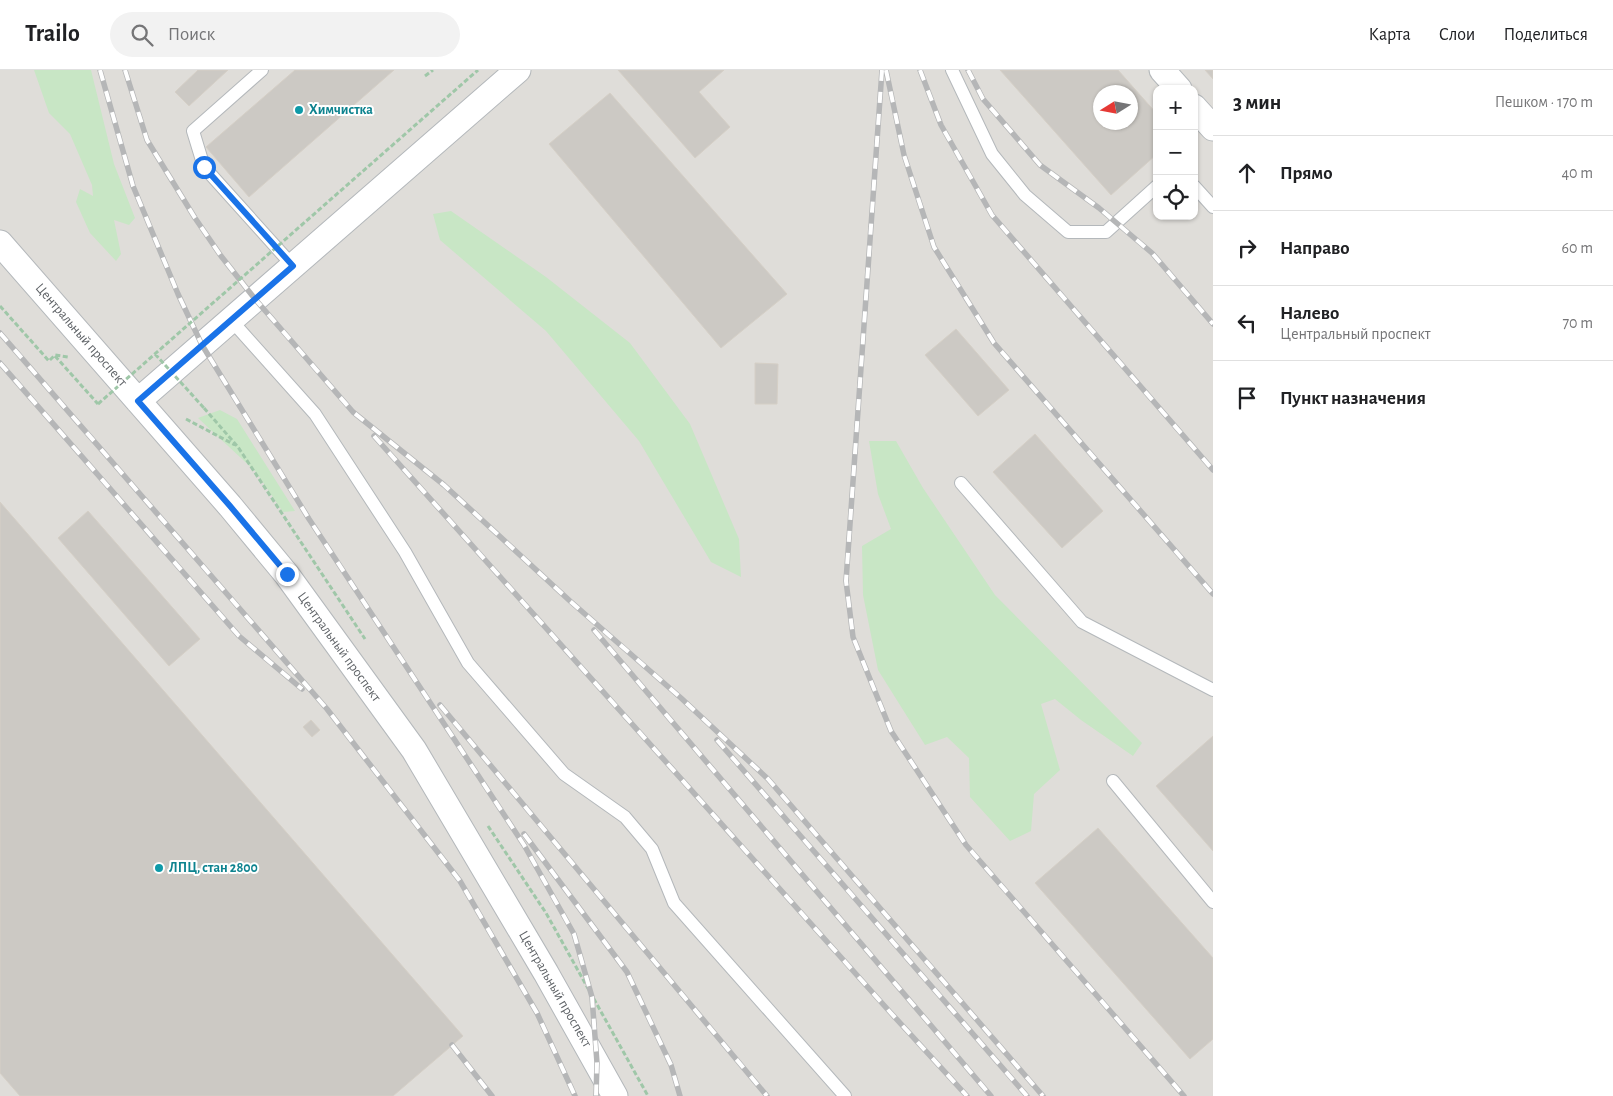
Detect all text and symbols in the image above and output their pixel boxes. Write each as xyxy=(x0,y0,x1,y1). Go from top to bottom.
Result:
search box xyxy=(110,12,460,57)
icon: search xyxy=(128,21,156,49)
text: Trailo xyxy=(25,22,80,46)
text: Поиск xyxy=(168,25,215,44)
text: Карта xyxy=(1369,26,1411,44)
text: Слои xyxy=(1439,26,1475,44)
text: Поделиться xyxy=(1503,26,1588,44)
north arrow xyxy=(1093,85,1138,130)
map controls xyxy=(1153,85,1198,220)
button: + xyxy=(1153,85,1198,130)
text: 3 мин xyxy=(1233,92,1281,113)
text: Пешком · 170 m xyxy=(1495,94,1593,110)
place label: Химчистка xyxy=(309,103,373,117)
marker: Химчистка xyxy=(293,104,305,116)
button: − xyxy=(1153,130,1198,175)
route start xyxy=(193,156,216,179)
icon: ahead xyxy=(1233,159,1261,187)
text: Прямо xyxy=(1280,164,1333,183)
text: 40 m xyxy=(1561,165,1593,181)
button: locate xyxy=(1153,175,1198,220)
icon: right xyxy=(1233,234,1261,262)
text: Направо xyxy=(1280,239,1350,258)
text: 60 m xyxy=(1562,240,1593,256)
street label: Центральный проспект xyxy=(33,281,130,390)
text: Налево xyxy=(1280,304,1339,323)
icon: left xyxy=(1233,309,1261,337)
text: 70 m xyxy=(1562,315,1593,331)
text: Центральный проспект xyxy=(1280,326,1431,342)
icon: arrive xyxy=(1233,384,1261,412)
text: Пункт назначения xyxy=(1280,389,1426,408)
route end xyxy=(276,563,299,586)
street label: Центральный проспект xyxy=(295,590,384,705)
place label: ЛПЦ, стан 2800 xyxy=(169,861,258,875)
marker: ЛПЦ, стан 2800 xyxy=(153,862,165,874)
street label: Центральный проспект xyxy=(516,928,594,1050)

